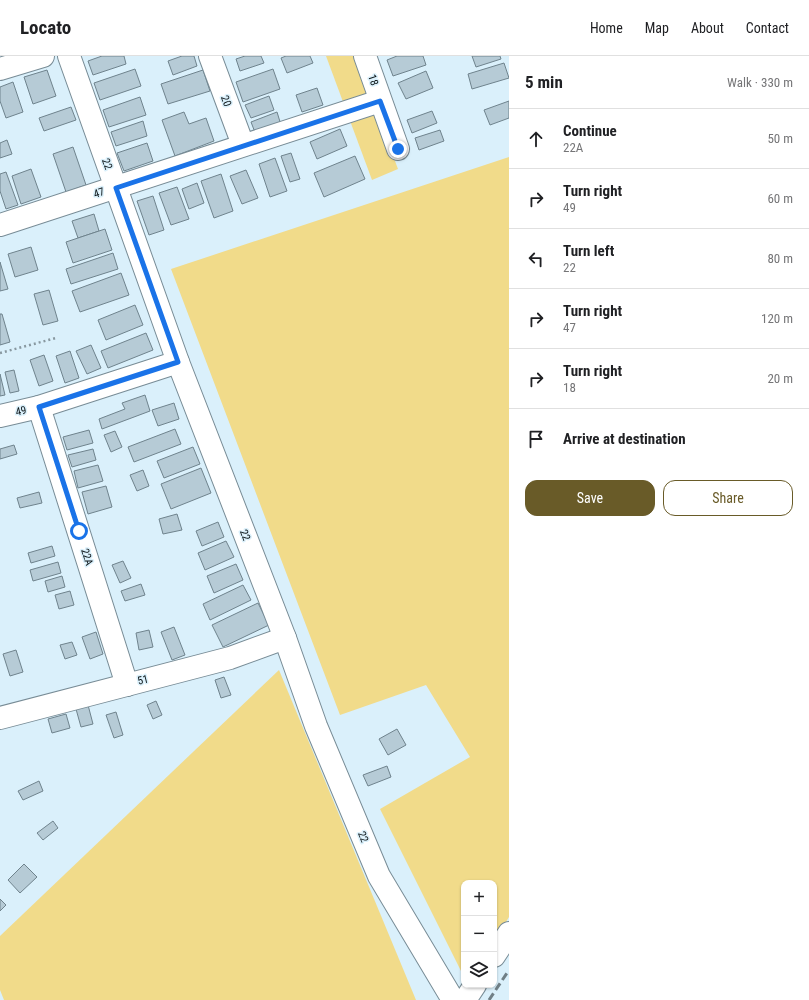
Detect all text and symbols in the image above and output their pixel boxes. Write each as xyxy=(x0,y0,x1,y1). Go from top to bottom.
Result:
text: Locato xyxy=(20,16,71,39)
text: Home xyxy=(590,20,623,36)
text: Map xyxy=(645,20,669,36)
text: About xyxy=(691,20,724,36)
text: Contact xyxy=(746,20,789,36)
text: 5 min xyxy=(525,72,563,92)
street label: 18 xyxy=(365,73,381,87)
text: Walk · 330 m xyxy=(727,75,793,90)
street label: 20 xyxy=(218,94,234,108)
text: Continue xyxy=(563,122,617,140)
icon: ahead xyxy=(525,128,547,150)
text: 50 m xyxy=(767,131,793,146)
route end xyxy=(389,140,407,158)
text: 22A xyxy=(563,140,583,155)
street label: 22 xyxy=(99,157,115,171)
text: Turn right xyxy=(563,182,622,200)
street label: 47 xyxy=(92,185,106,201)
icon: right xyxy=(525,188,547,210)
text: 60 m xyxy=(767,191,793,206)
text: 49 xyxy=(563,200,576,215)
text: Turn left xyxy=(563,242,614,260)
icon: left xyxy=(525,248,547,270)
text: 80 m xyxy=(767,251,793,266)
text: 22 xyxy=(563,260,576,275)
text: Turn right xyxy=(563,302,622,320)
icon: right xyxy=(525,308,547,330)
text: 120 m xyxy=(761,311,793,326)
text: 47 xyxy=(563,320,576,335)
text: Turn right xyxy=(563,362,622,380)
icon: right xyxy=(525,368,547,390)
text: 20 m xyxy=(767,371,793,386)
text: 18 xyxy=(563,380,576,395)
street label: 49 xyxy=(14,403,28,419)
icon: arrive xyxy=(525,428,547,450)
text: Arrive at destination xyxy=(563,430,686,448)
button: Save xyxy=(525,480,655,516)
button: Share xyxy=(663,480,793,516)
route start xyxy=(70,522,88,540)
street label: 22 xyxy=(237,528,253,542)
street label: 22A xyxy=(78,547,96,568)
street label: 51 xyxy=(136,672,150,688)
street label: 22 xyxy=(355,829,371,845)
map controls xyxy=(461,880,497,988)
button: + xyxy=(461,880,497,916)
button: − xyxy=(461,916,497,952)
button: layers xyxy=(461,952,497,988)

